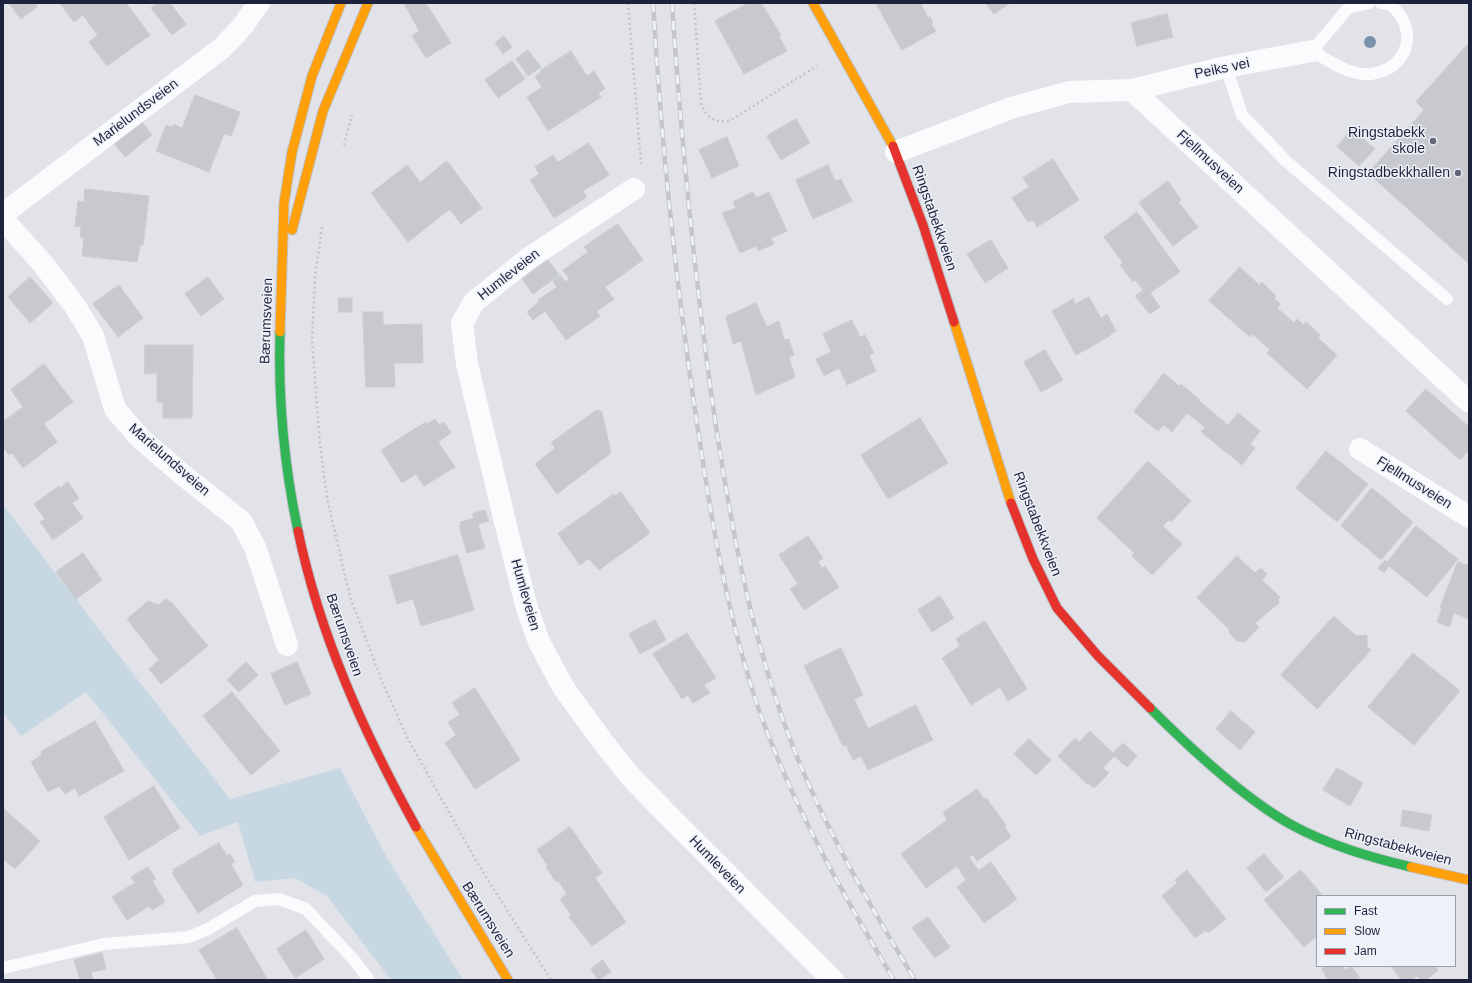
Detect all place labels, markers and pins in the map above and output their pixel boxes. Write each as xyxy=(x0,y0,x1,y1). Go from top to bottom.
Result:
place label: Ringstabekk skole xyxy=(1348,125,1425,158)
marker: Ringstabekk skole xyxy=(1428,136,1438,146)
place label: Ringstadbekkhallen xyxy=(1328,165,1450,181)
marker: Ringstadbekkhallen xyxy=(1453,168,1463,178)

